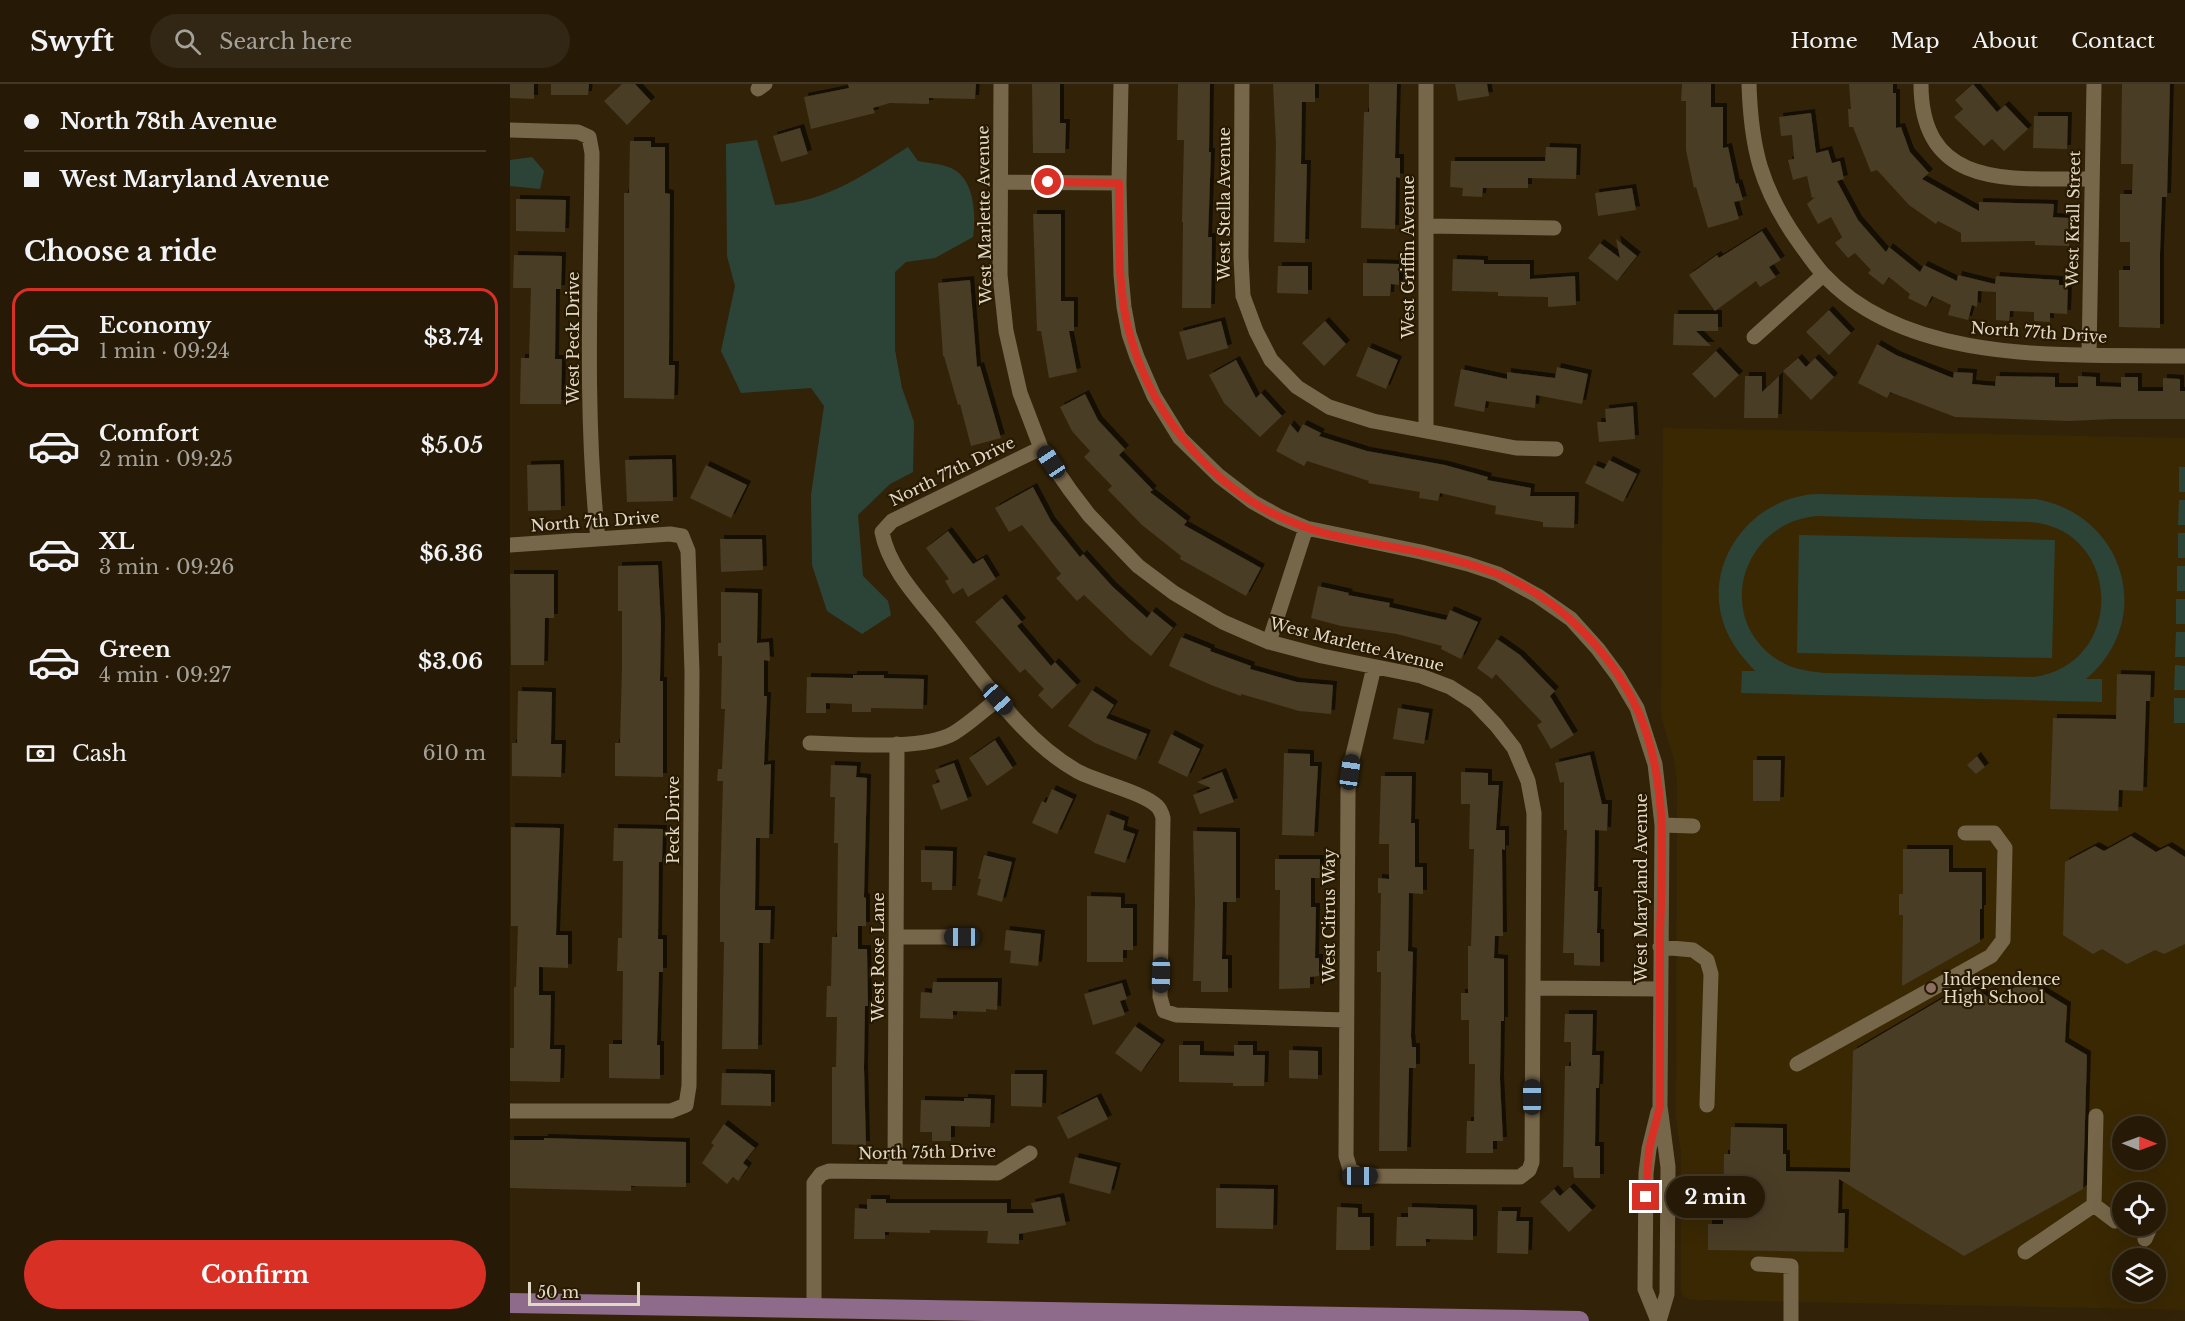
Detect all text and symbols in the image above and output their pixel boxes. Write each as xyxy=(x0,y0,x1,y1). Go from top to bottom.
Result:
search box xyxy=(150,14,570,68)
text: Swyft xyxy=(30,24,114,59)
icon: search xyxy=(171,25,204,58)
text: Search here xyxy=(219,28,352,55)
text: Home xyxy=(1791,28,1858,54)
text: Map xyxy=(1891,28,1939,54)
text: About xyxy=(1972,28,2038,54)
text: Contact xyxy=(2071,28,2155,54)
text: North 78th Avenue xyxy=(60,108,277,135)
street label: West Marlette Avenue xyxy=(972,125,996,306)
street label: West Stella Avenue xyxy=(1214,127,1234,282)
street label: West Krall Street xyxy=(2062,150,2084,289)
text: West Maryland Avenue xyxy=(60,166,329,193)
route start xyxy=(1034,168,1061,195)
street label: West Griffin Avenue xyxy=(1398,175,1418,340)
text: Choose a ride xyxy=(24,235,217,268)
street label: West Peck Drive xyxy=(563,272,583,405)
icon: car xyxy=(27,311,81,365)
text: Economy xyxy=(99,312,211,339)
street label: North 77th Drive xyxy=(1970,317,2108,347)
text: $3.74 xyxy=(424,324,483,351)
text: 1 min · 09:24 xyxy=(99,339,230,363)
icon: car xyxy=(27,419,81,473)
text: Comfort xyxy=(99,420,199,447)
text: $5.05 xyxy=(421,432,483,459)
street label: North 77th Drive xyxy=(886,432,1018,510)
car xyxy=(1033,442,1069,482)
text: 2 min · 09:25 xyxy=(99,447,233,471)
street label: North 7th Drive xyxy=(530,507,660,535)
icon: car xyxy=(27,527,81,581)
text: XL xyxy=(99,528,134,555)
text: $6.36 xyxy=(419,540,483,567)
text: 3 min · 09:26 xyxy=(99,555,234,579)
street label: West Marlette Avenue xyxy=(1267,612,1446,675)
icon: car xyxy=(27,635,81,689)
text: Green xyxy=(99,636,171,663)
text: $3.06 xyxy=(418,648,483,675)
text: 4 min · 09:27 xyxy=(99,663,231,687)
car xyxy=(979,680,1017,718)
icon: cash xyxy=(24,737,57,770)
text: Cash xyxy=(72,740,127,767)
text: 610 m xyxy=(423,741,486,765)
car xyxy=(1339,753,1361,791)
street label: Peck Drive xyxy=(663,776,683,864)
street label: West Maryland Avenue xyxy=(1631,793,1651,984)
street label: West Citrus Way xyxy=(1319,848,1339,984)
street label: West Rose Lane xyxy=(868,892,888,1023)
car xyxy=(944,928,980,946)
car xyxy=(1152,957,1170,993)
place label: Independence High School xyxy=(1943,969,2060,1007)
marker: Independence High School xyxy=(1924,981,1938,995)
car xyxy=(1523,1079,1541,1115)
north arrow xyxy=(2112,1116,2166,1170)
map controls xyxy=(2112,1116,2166,1302)
street label: North 75th Drive xyxy=(858,1141,996,1163)
car xyxy=(1342,1167,1378,1185)
callout: 2 min xyxy=(1667,1176,1766,1218)
button: locate xyxy=(2112,1182,2166,1236)
route end xyxy=(1632,1183,1659,1210)
text: 2 min xyxy=(1684,1185,1747,1209)
button: Confirm xyxy=(24,1240,486,1309)
button: layers xyxy=(2112,1248,2166,1302)
scale bar xyxy=(528,1279,640,1306)
text: 50 m xyxy=(537,1282,579,1302)

